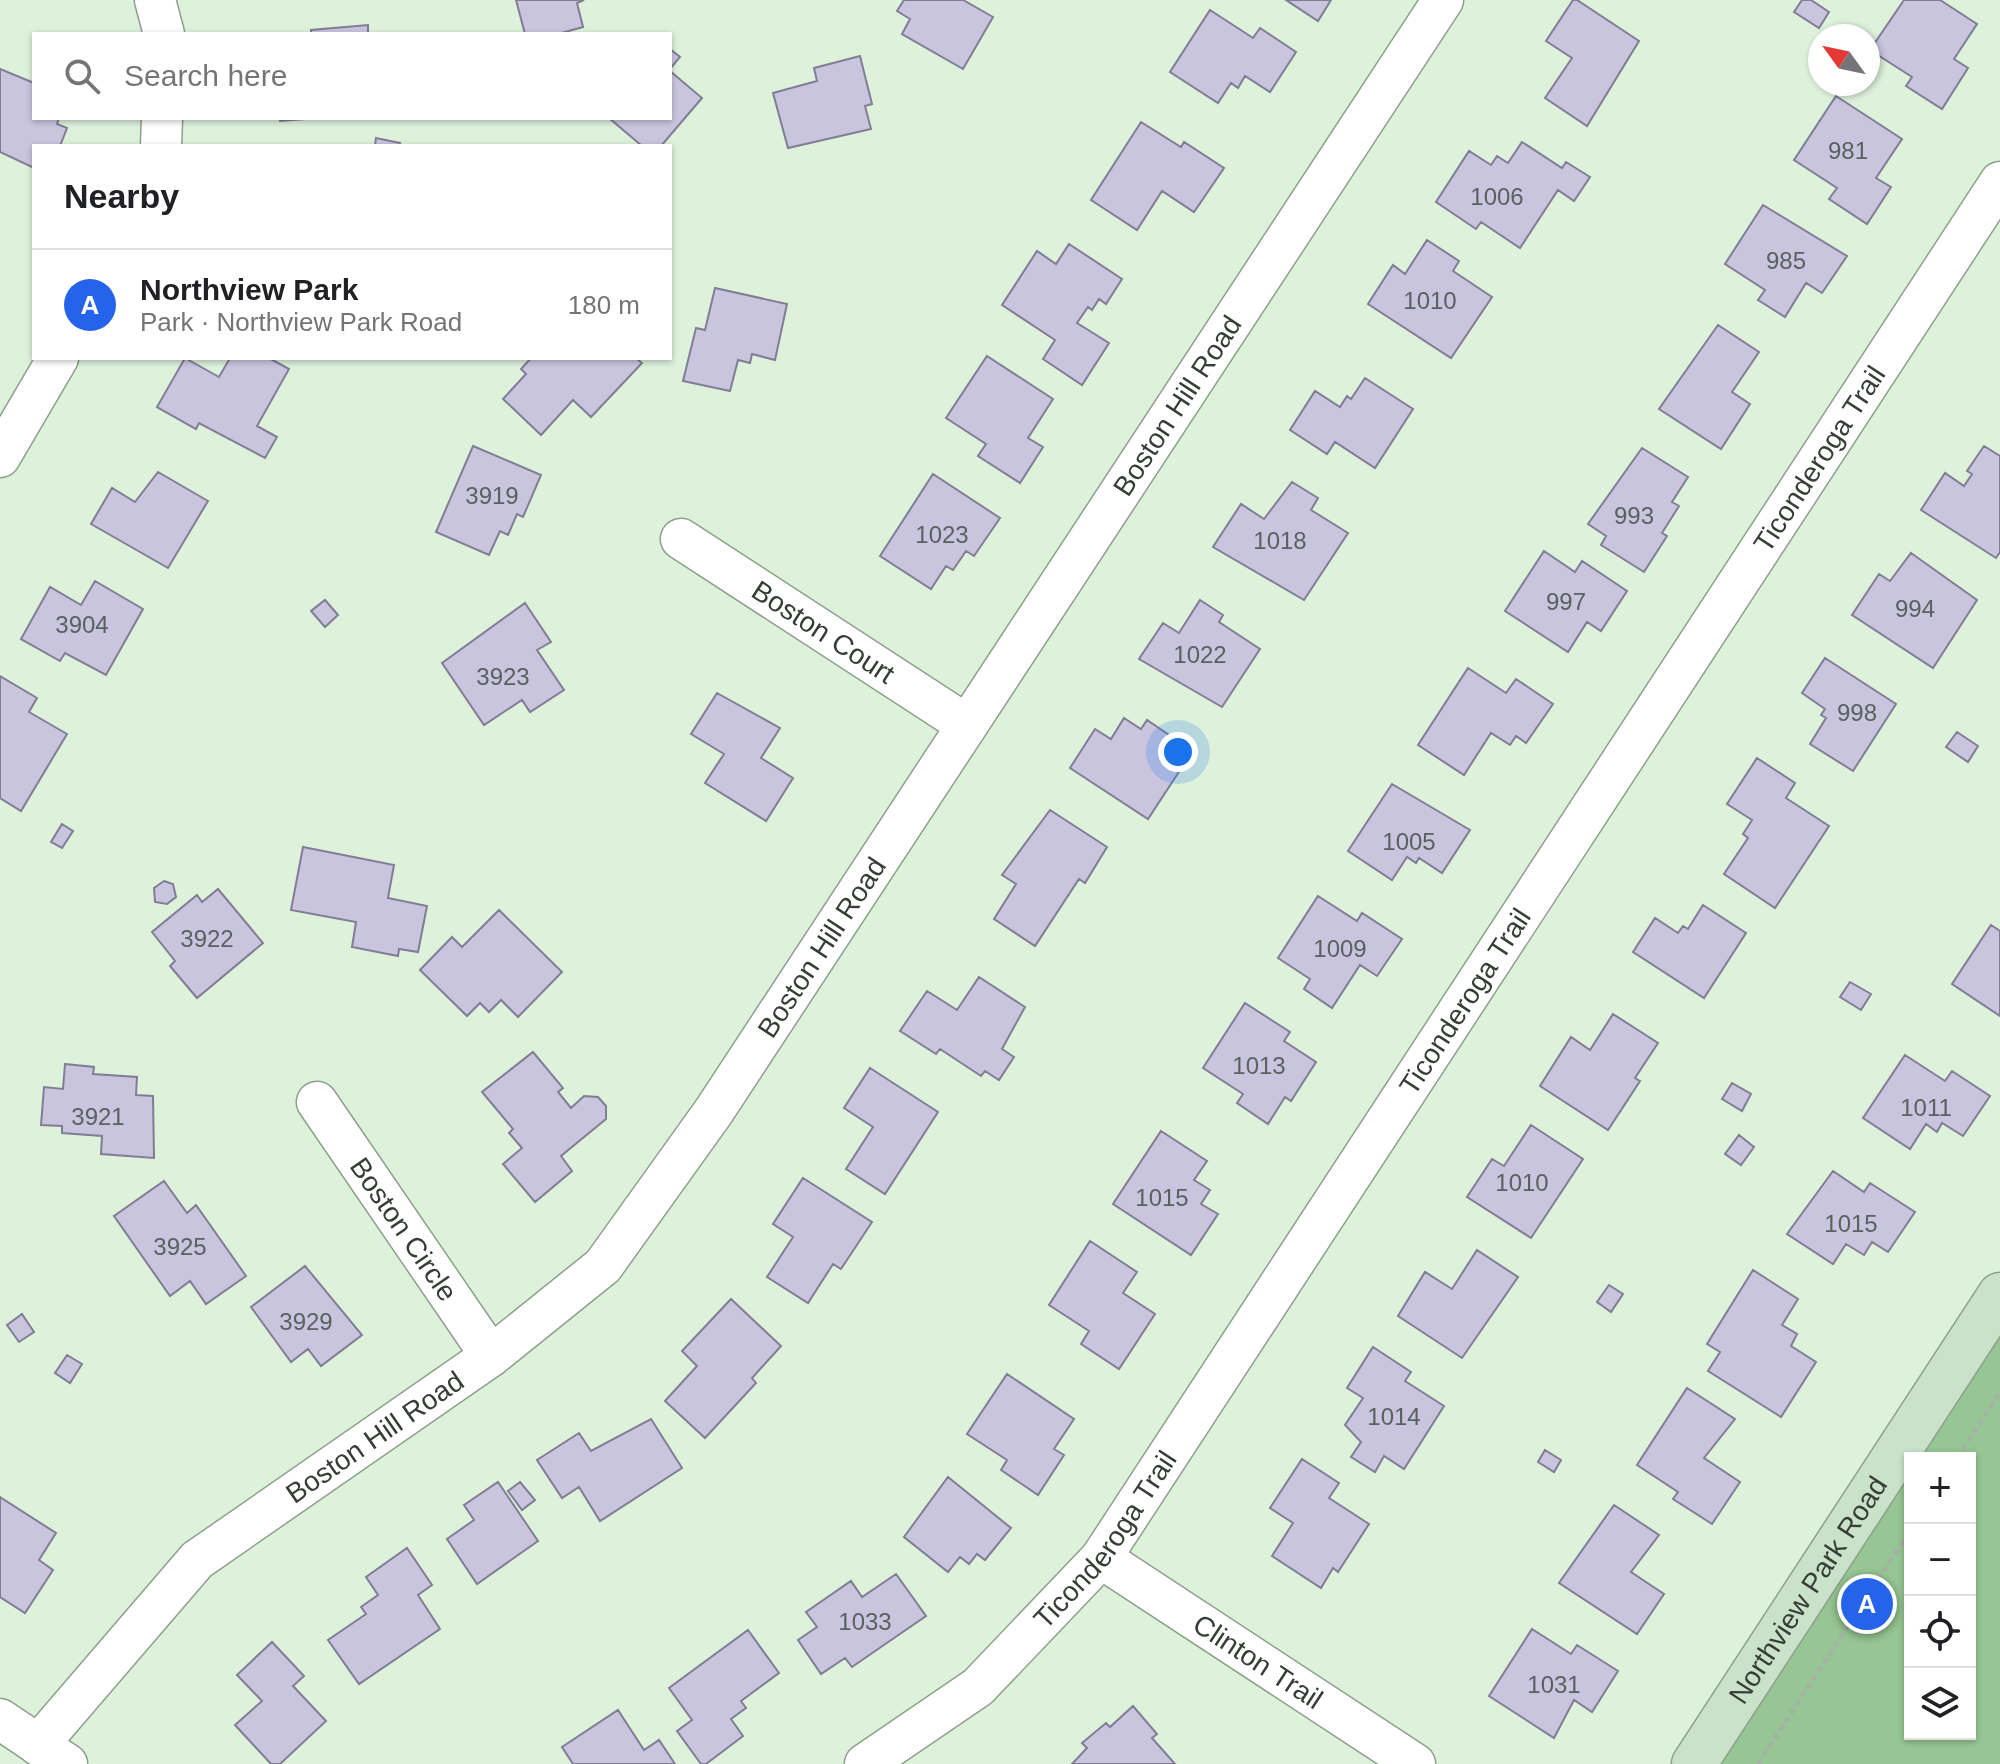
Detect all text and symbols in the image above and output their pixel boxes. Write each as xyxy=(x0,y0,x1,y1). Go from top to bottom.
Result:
north arrow xyxy=(1808,24,1880,96)
search box xyxy=(32,32,672,120)
icon: search xyxy=(60,54,104,98)
text: Search here xyxy=(124,59,287,92)
house number: 981 xyxy=(1828,137,1868,164)
text: Nearby xyxy=(64,177,179,215)
house number: 1006 xyxy=(1470,183,1524,210)
house number: 985 xyxy=(1766,247,1806,274)
text: Northview Park xyxy=(140,273,358,306)
house number: 1010 xyxy=(1403,287,1457,314)
text: A xyxy=(81,290,99,320)
text: 180 m xyxy=(568,290,640,320)
text: Park · Northview Park Road xyxy=(140,307,462,337)
street label: Boston Hill Road xyxy=(1107,310,1247,501)
street label: Ticonderoga Trail xyxy=(1747,360,1891,557)
house number: 3919 xyxy=(465,482,519,509)
house number: 993 xyxy=(1614,502,1654,529)
house number: 1023 xyxy=(915,521,969,548)
house number: 1018 xyxy=(1253,527,1307,554)
street label: Boston Court xyxy=(747,574,901,689)
house number: 997 xyxy=(1546,588,1586,615)
house number: 994 xyxy=(1895,595,1935,622)
house number: 3904 xyxy=(55,611,109,638)
house number: 1022 xyxy=(1173,641,1227,668)
house number: 3923 xyxy=(476,663,530,690)
house number: 998 xyxy=(1837,699,1877,726)
your location xyxy=(1158,732,1198,772)
house number: 1005 xyxy=(1382,828,1436,855)
street label: Boston Hill Road xyxy=(751,851,892,1043)
street label: Ticonderoga Trail xyxy=(1393,903,1537,1100)
house number: 3922 xyxy=(180,925,234,952)
house number: 1009 xyxy=(1313,935,1367,962)
house number: 1013 xyxy=(1232,1052,1286,1079)
house number: 1011 xyxy=(1900,1094,1952,1121)
house number: 3921 xyxy=(71,1103,125,1130)
street label: Boston Circle xyxy=(344,1152,464,1307)
house number: 1010 xyxy=(1495,1169,1549,1196)
house number: 1015 xyxy=(1135,1184,1189,1211)
house number: 1015 xyxy=(1824,1210,1878,1237)
house number: 3925 xyxy=(153,1233,207,1260)
house number: 3929 xyxy=(279,1308,333,1335)
street label: Boston Hill Road xyxy=(280,1365,469,1509)
house number: 1014 xyxy=(1367,1403,1421,1430)
street label: Ticonderoga Trail xyxy=(1027,1445,1182,1634)
map controls xyxy=(1904,1452,1976,1740)
button: + xyxy=(1904,1452,1976,1524)
street label: Northview Park Road xyxy=(1722,1470,1893,1709)
button: − xyxy=(1904,1524,1976,1596)
pin: A xyxy=(1841,1574,1893,1634)
button: locate xyxy=(1904,1596,1976,1668)
house number: 1033 xyxy=(838,1608,892,1635)
street label: Clinton Trail xyxy=(1188,1608,1329,1715)
button: layers xyxy=(1904,1668,1976,1740)
house number: 1031 xyxy=(1527,1671,1581,1698)

